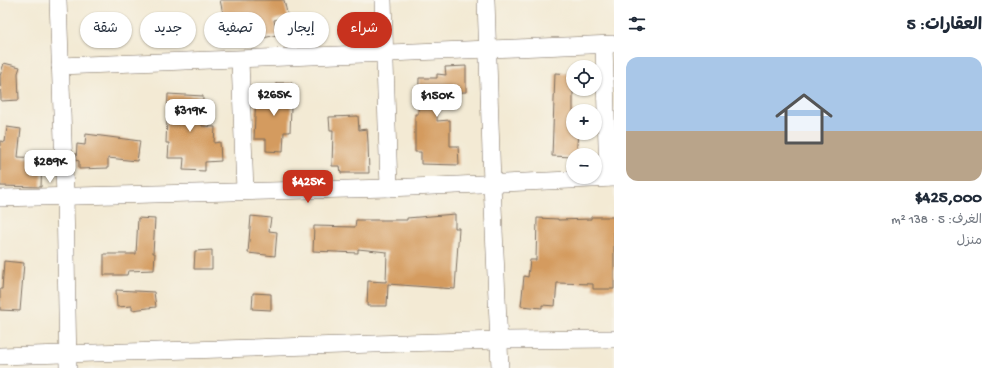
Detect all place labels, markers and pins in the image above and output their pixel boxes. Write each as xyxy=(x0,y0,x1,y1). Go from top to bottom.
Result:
pin: $265K xyxy=(246,83,302,117)
pin: $150K xyxy=(409,84,465,118)
pin: $319K xyxy=(162,99,218,133)
pin: $289K xyxy=(22,150,78,184)
pin: $425K xyxy=(280,170,336,204)

